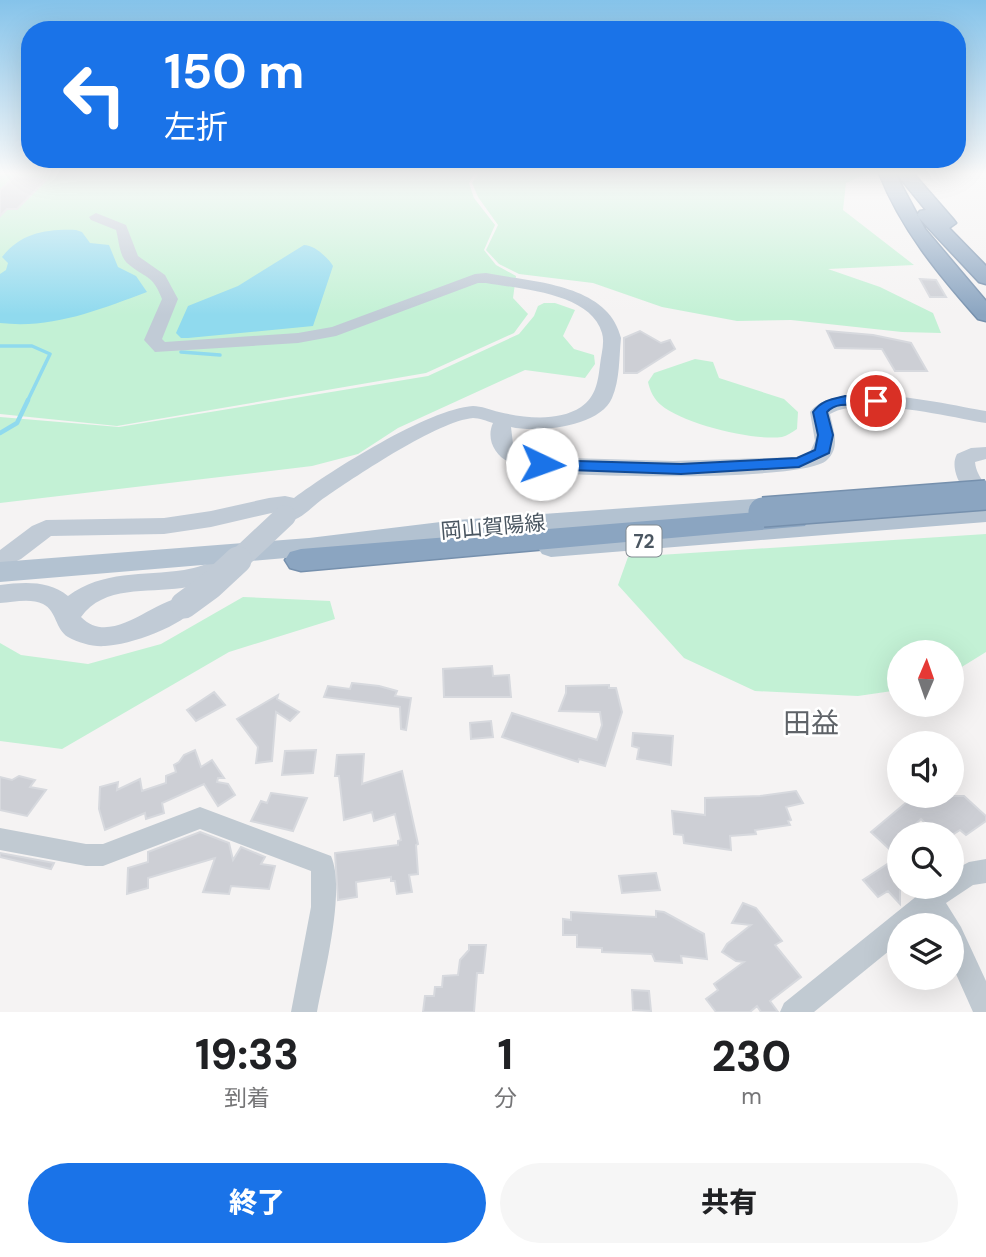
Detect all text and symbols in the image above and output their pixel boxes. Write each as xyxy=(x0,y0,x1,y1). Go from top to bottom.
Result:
text: 150 m xyxy=(164,39,304,103)
icon: left xyxy=(49,49,140,140)
text: 左折 xyxy=(164,106,228,148)
pin xyxy=(846,371,906,431)
icon: arrive xyxy=(857,382,895,420)
position arrow xyxy=(505,427,579,501)
street label: 岡山賀陽線 xyxy=(439,508,547,546)
road number: 72 xyxy=(626,526,662,556)
north arrow xyxy=(887,640,964,718)
map controls xyxy=(887,640,964,990)
district label: 田益 xyxy=(783,705,839,742)
button: sound xyxy=(887,731,964,808)
button: search xyxy=(887,822,964,899)
button: layers xyxy=(887,913,964,990)
text: 19:33 xyxy=(195,1027,299,1082)
text: 1 xyxy=(498,1027,513,1082)
text: 230 xyxy=(712,1029,791,1084)
text: m xyxy=(741,1081,762,1111)
text: 到着 xyxy=(224,1083,270,1113)
text: 分 xyxy=(494,1083,517,1113)
button: 終了 xyxy=(28,1163,486,1243)
button: 共有 xyxy=(500,1163,958,1243)

